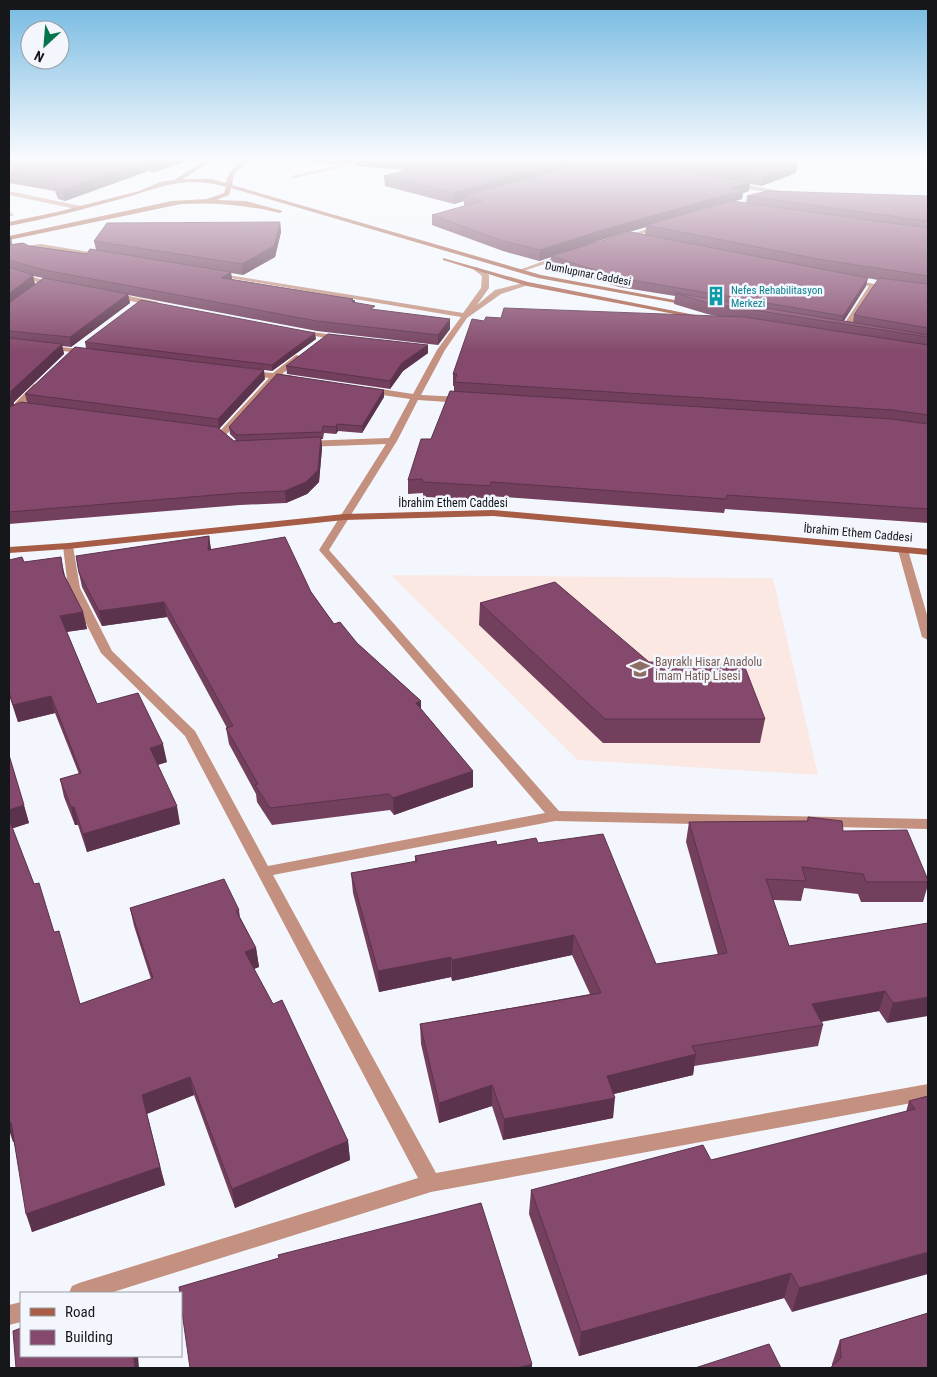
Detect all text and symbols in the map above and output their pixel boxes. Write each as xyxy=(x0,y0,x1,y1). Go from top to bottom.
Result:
north arrow xyxy=(20,20,70,70)
text: N xyxy=(32,48,47,66)
street label: Dumlupınar Caddesi xyxy=(544,259,632,289)
place label: Nefes Rehabilitasyon Merkezi xyxy=(731,284,823,310)
building icon: Nefes Rehabilitasyon Merkezi xyxy=(705,285,727,307)
street label: İbrahim Ethem Caddesi xyxy=(398,495,508,510)
street label: İbrahim Ethem Caddesi xyxy=(803,520,913,545)
place label: Bayraklı Hisar Anadolu İmam Hatip Lisesi xyxy=(655,655,762,683)
school or university icon: Bayraklı Hisar Anadolu İmam Hatip Lisesi xyxy=(629,658,651,680)
legend xyxy=(20,1292,182,1357)
text: Road xyxy=(65,1303,95,1321)
text: Building xyxy=(65,1328,113,1346)

